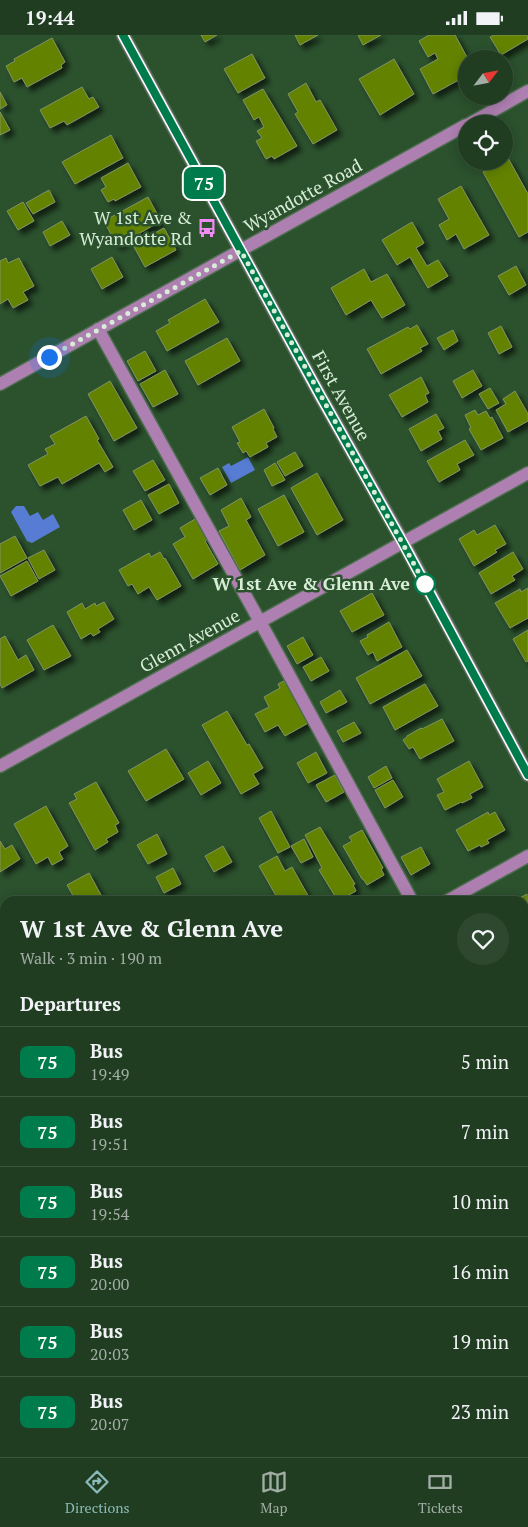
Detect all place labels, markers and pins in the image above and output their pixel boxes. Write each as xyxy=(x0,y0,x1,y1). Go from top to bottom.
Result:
place label: W 1st Ave & Wyandotte Rd xyxy=(79,205,192,250)
bus stop icon: W 1st Ave & Wyandotte Rd xyxy=(196,217,218,239)
place label: W 1st Ave & Glenn Ave xyxy=(213,571,410,595)
marker: W 1st Ave & Glenn Ave xyxy=(414,573,436,595)

